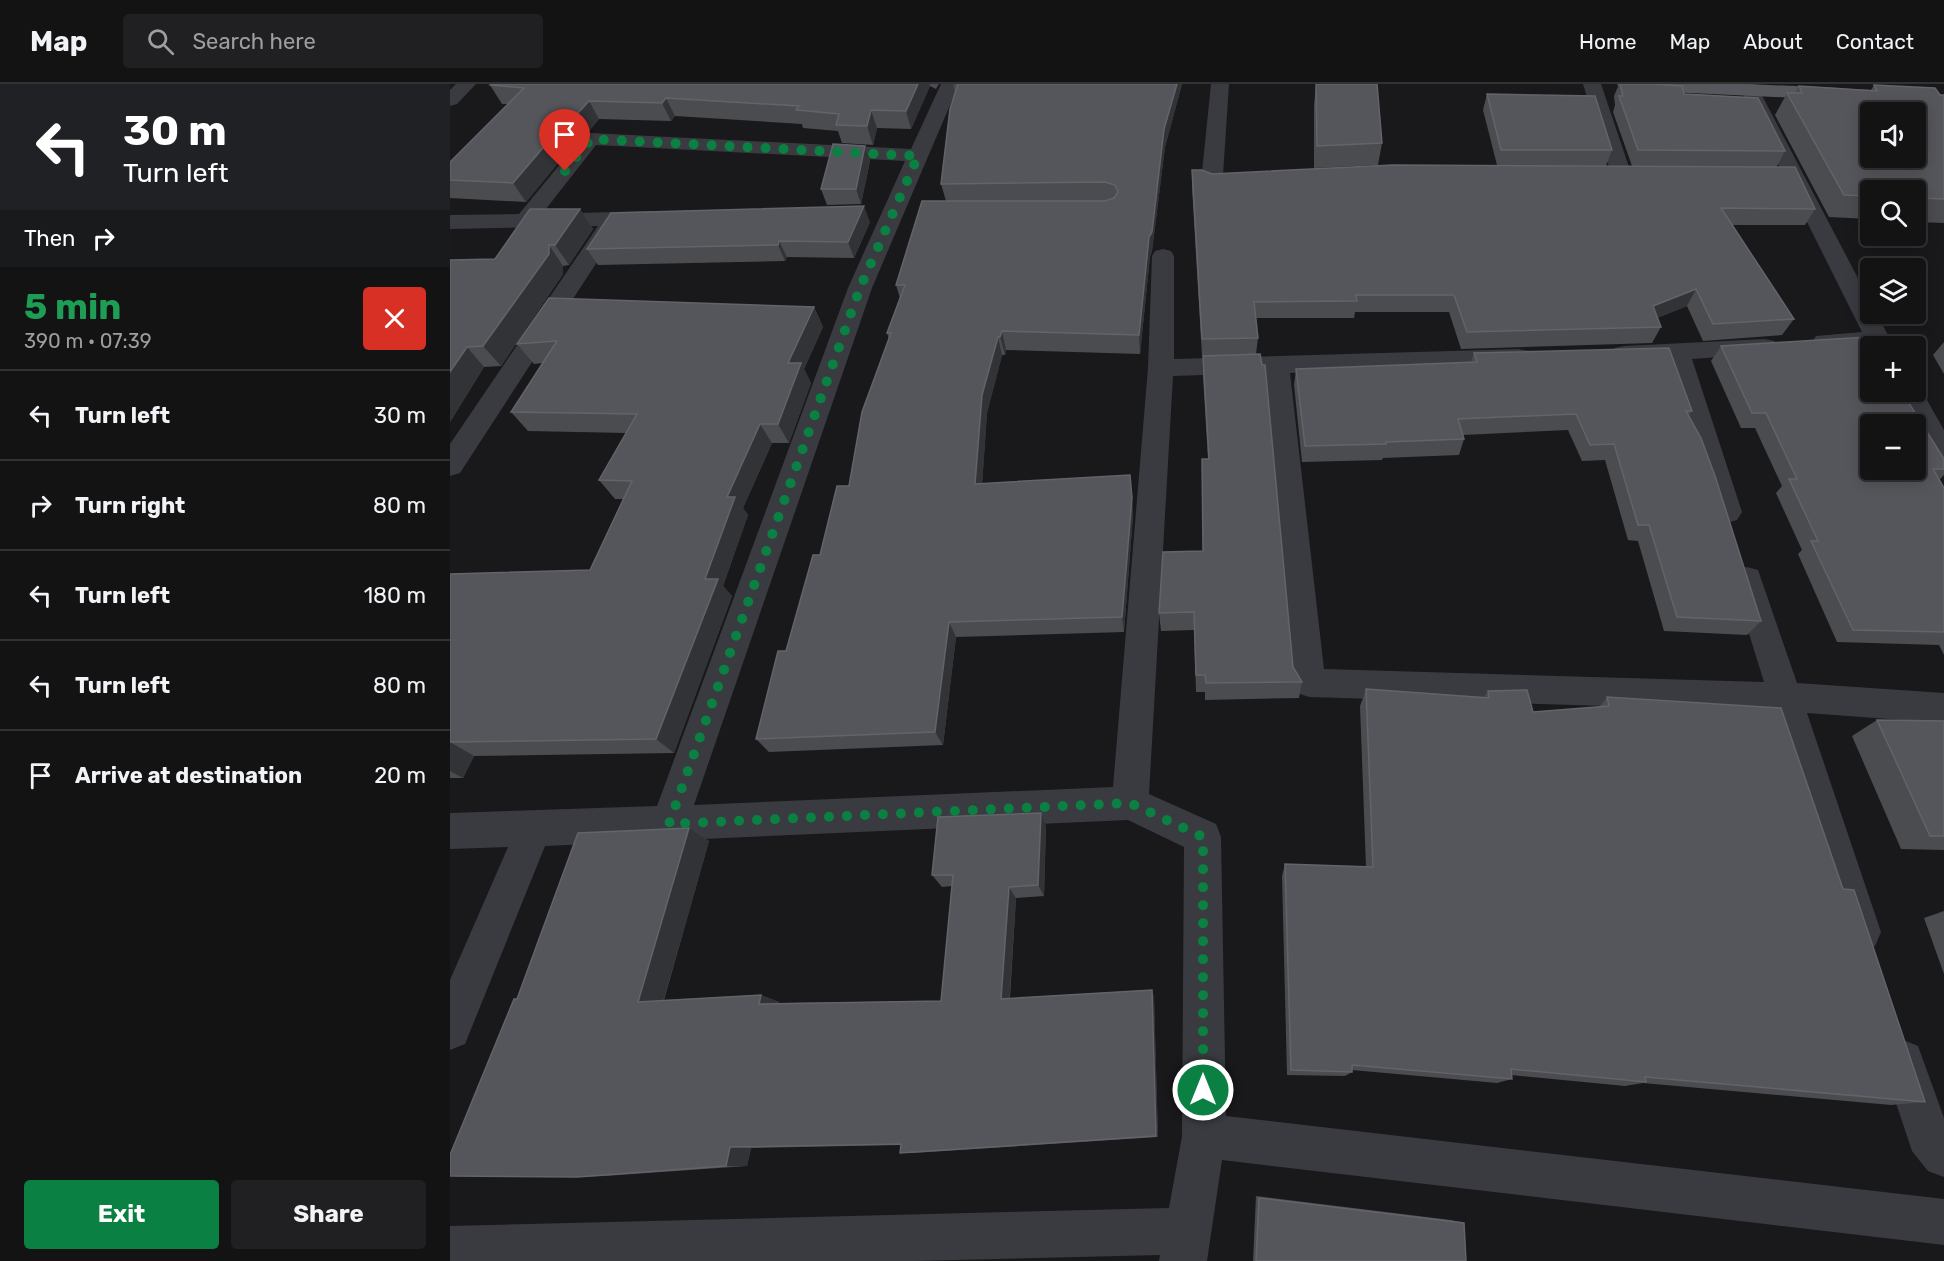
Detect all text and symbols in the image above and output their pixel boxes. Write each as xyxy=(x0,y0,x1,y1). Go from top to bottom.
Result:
search box xyxy=(123,14,543,68)
text: Map xyxy=(30,25,87,58)
icon: search xyxy=(144,25,177,58)
text: Search here xyxy=(192,28,316,55)
text: Home xyxy=(1579,29,1636,54)
text: Map xyxy=(1669,29,1710,54)
text: About xyxy=(1743,29,1803,54)
text: Contact xyxy=(1836,29,1914,54)
map controls xyxy=(1860,102,1926,480)
button: sound xyxy=(1860,102,1926,168)
text: 30 m xyxy=(123,106,227,156)
icon: left xyxy=(24,108,102,186)
pin xyxy=(539,109,590,171)
icon: arrive xyxy=(548,118,581,151)
text: Turn left xyxy=(123,157,228,189)
button: search xyxy=(1860,180,1926,246)
icon: right xyxy=(87,222,120,255)
text: Then xyxy=(24,225,75,252)
button: layers xyxy=(1860,258,1926,324)
text: 5 min xyxy=(24,285,121,328)
button: close xyxy=(363,287,426,350)
text: 390 m · 07:39 xyxy=(24,329,152,353)
button: + xyxy=(1860,336,1926,402)
icon: left xyxy=(24,399,57,432)
text: Turn left xyxy=(75,402,170,429)
text: 30 m xyxy=(374,402,426,429)
button: − xyxy=(1860,414,1926,480)
icon: right xyxy=(24,489,57,522)
text: Turn right xyxy=(75,492,185,519)
text: 80 m xyxy=(373,492,426,519)
icon: left xyxy=(24,579,57,612)
text: Turn left xyxy=(75,582,170,609)
text: 180 m xyxy=(364,582,426,609)
icon: left xyxy=(24,669,57,702)
text: Turn left xyxy=(75,672,170,699)
text: 80 m xyxy=(373,672,426,699)
icon: arrive xyxy=(24,759,57,792)
text: Arrive at destination xyxy=(75,762,302,789)
text: 20 m xyxy=(374,762,426,789)
position arrow xyxy=(1171,1058,1235,1122)
button: Exit xyxy=(24,1180,219,1249)
button: Share xyxy=(231,1180,426,1249)

